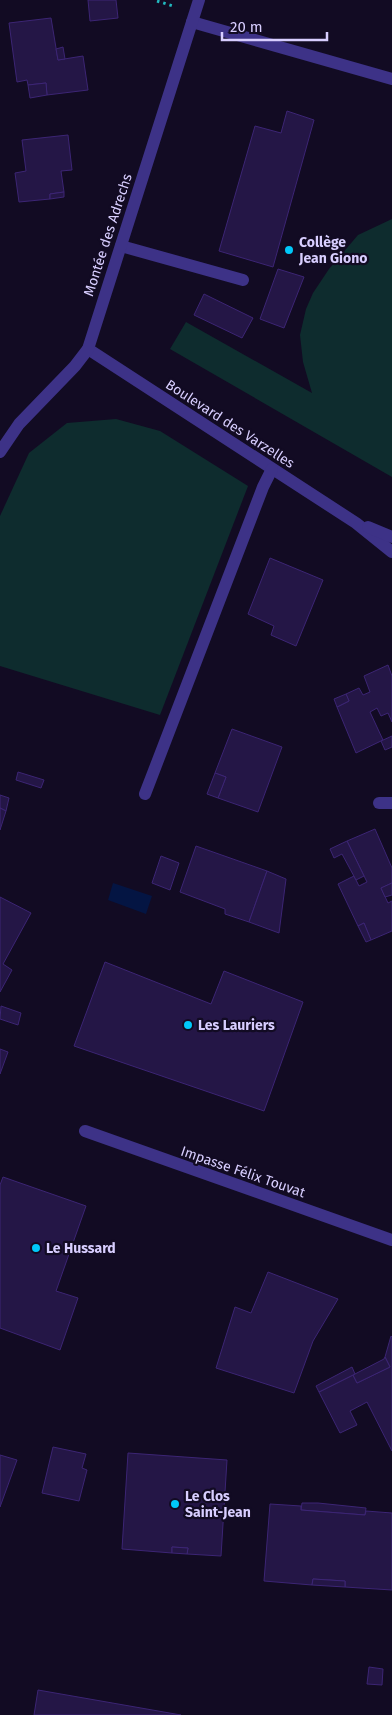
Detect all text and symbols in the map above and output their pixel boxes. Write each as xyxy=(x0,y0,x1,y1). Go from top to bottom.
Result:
scale bar xyxy=(222,10,327,42)
text: 20 m xyxy=(230,18,263,36)
street label: Montée des Adrechs xyxy=(80,171,136,298)
place label: Collège Jean Giono xyxy=(298,234,368,267)
marker: Collège Jean Giono xyxy=(283,244,295,256)
street label: Boulevard des Varzelles xyxy=(162,376,298,472)
place label: Les Lauriers xyxy=(198,1017,275,1034)
marker: Les Lauriers xyxy=(182,1019,194,1031)
street label: Impasse Félix Touvat xyxy=(178,1143,308,1202)
place label: Le Hussard xyxy=(46,1240,116,1257)
marker: Le Hussard xyxy=(30,1242,42,1254)
place label: Le Clos Saint-Jean xyxy=(185,1488,251,1521)
marker: Le Clos Saint-Jean xyxy=(169,1498,181,1510)

